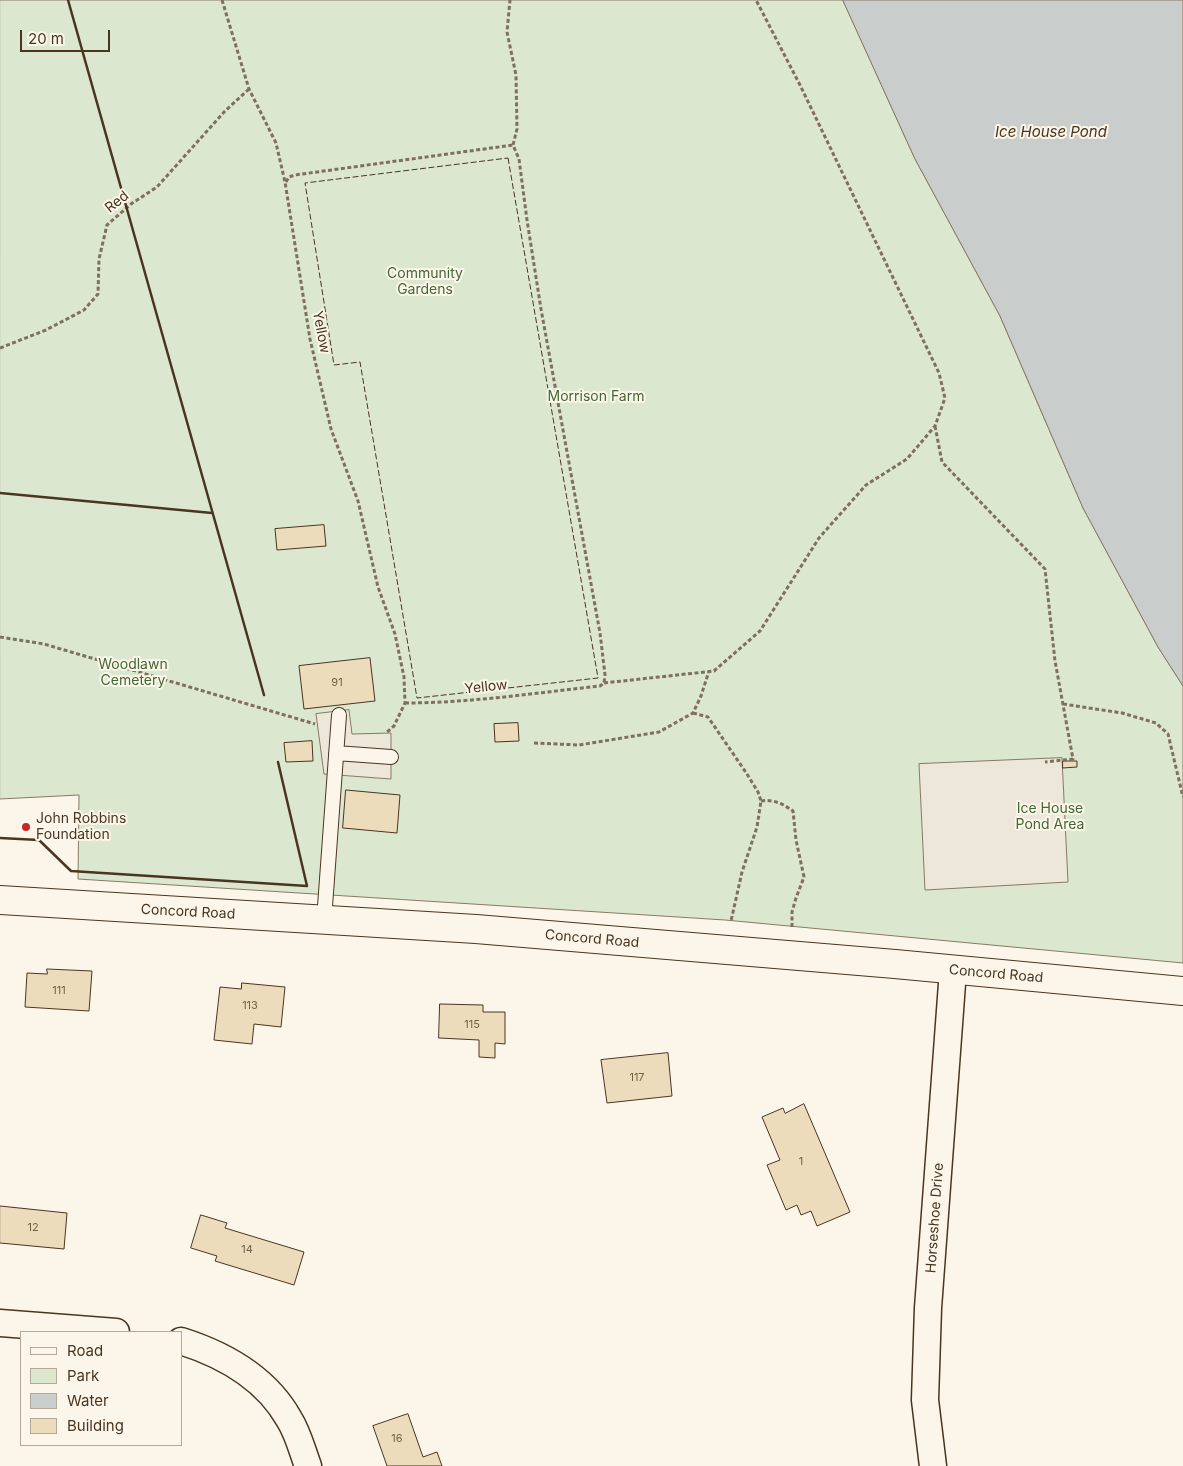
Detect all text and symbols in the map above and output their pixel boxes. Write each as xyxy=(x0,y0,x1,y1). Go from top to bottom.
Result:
scale bar xyxy=(22,20,112,52)
text: 20 m xyxy=(28,29,64,48)
water label: Ice House Pond xyxy=(995,123,1107,141)
street label: Red xyxy=(102,187,132,217)
park label: Community Gardens xyxy=(387,266,463,298)
street label: Yellow xyxy=(309,309,333,355)
park label: Morrison Farm xyxy=(548,389,644,405)
park label: Woodlawn Cemetery xyxy=(98,657,168,690)
house number: 91 xyxy=(331,676,343,690)
street label: Yellow xyxy=(464,676,508,698)
park label: Ice House Pond Area xyxy=(1016,801,1084,834)
place label: John Robbins Foundation xyxy=(36,811,126,844)
marker: John Robbins Foundation xyxy=(20,821,32,833)
street label: Concord Road xyxy=(140,901,236,923)
street label: Concord Road xyxy=(544,927,640,951)
street label: Concord Road xyxy=(948,962,1044,986)
house number: 111 xyxy=(52,984,66,998)
house number: 113 xyxy=(242,999,258,1013)
house number: 115 xyxy=(464,1018,480,1032)
house number: 117 xyxy=(629,1071,645,1085)
house number: 1 xyxy=(799,1155,803,1169)
street label: Horseshoe Drive xyxy=(923,1162,947,1274)
house number: 12 xyxy=(27,1221,39,1235)
house number: 14 xyxy=(241,1243,253,1257)
legend xyxy=(20,1331,182,1446)
text: Road xyxy=(67,1341,103,1360)
text: Park xyxy=(67,1366,99,1385)
text: Water xyxy=(67,1391,109,1410)
text: Building xyxy=(67,1416,124,1435)
house number: 16 xyxy=(391,1432,403,1446)

